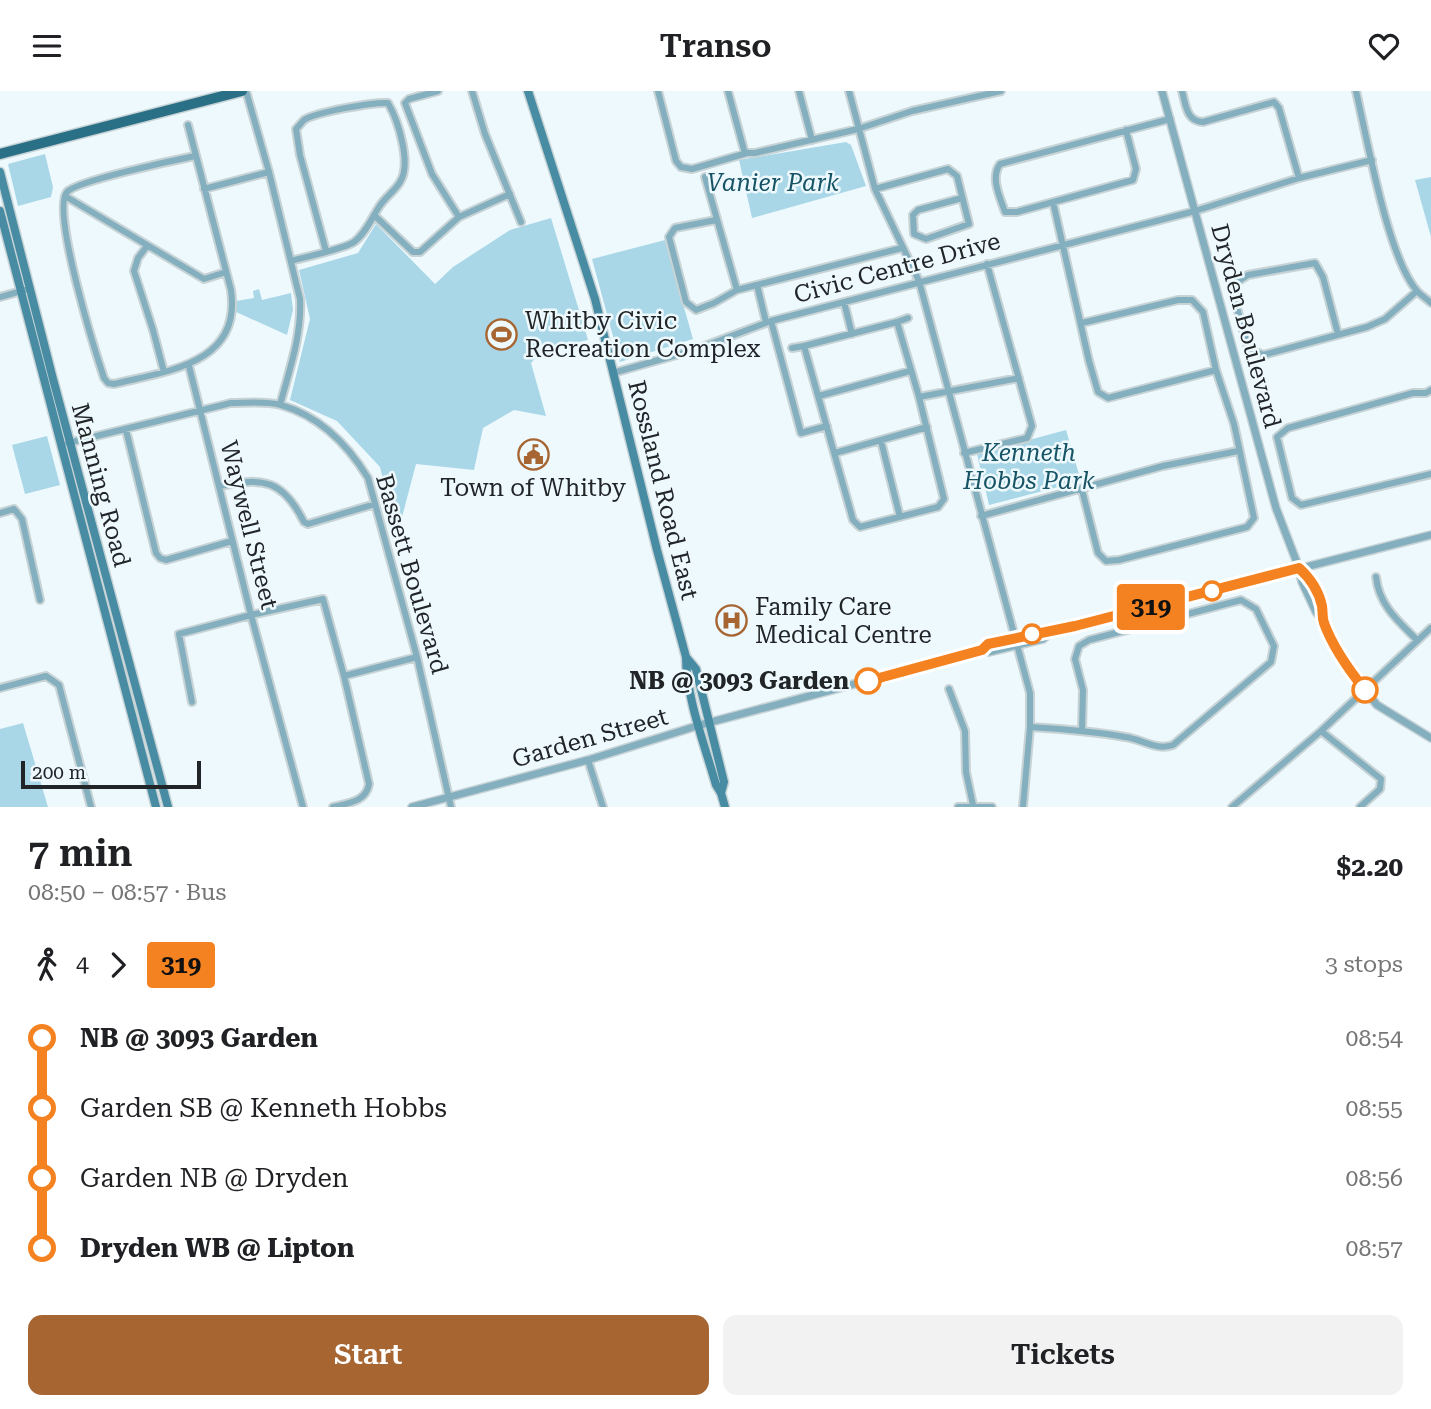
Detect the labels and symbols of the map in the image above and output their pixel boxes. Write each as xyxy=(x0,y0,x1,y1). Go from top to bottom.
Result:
park label: Vanier Park xyxy=(707,169,839,197)
street label: Dryden Boulevard xyxy=(1205,221,1287,431)
street label: Civic Centre Drive xyxy=(791,227,1003,309)
place label: Whitby Civic Recreation Complex xyxy=(525,307,760,363)
sports icon: Whitby Civic Recreation Complex xyxy=(485,318,519,352)
street label: Rossland Road East xyxy=(622,377,704,603)
street label: Manning Road xyxy=(66,400,136,570)
public building icon: Town of Whitby xyxy=(516,437,550,471)
street label: Waywell Street xyxy=(215,438,283,612)
park label: Kenneth Hobbs Park xyxy=(962,439,1095,495)
street label: Bassett Boulevard xyxy=(370,471,454,677)
place label: Town of Whitby xyxy=(440,474,627,502)
unlabelled marker xyxy=(1202,581,1222,601)
line badge: 319 xyxy=(1111,584,1191,630)
place label: Family Care Medical Centre xyxy=(755,593,932,649)
hospital icon: Family Care Medical Centre xyxy=(715,604,749,638)
unlabelled marker xyxy=(1022,624,1042,644)
place label: NB @ 3093 Garden xyxy=(629,667,849,695)
marker: NB @ 3093 Garden xyxy=(855,668,881,694)
unlabelled marker xyxy=(1352,677,1378,703)
street label: Garden Street xyxy=(509,702,671,774)
scale bar xyxy=(21,758,201,790)

